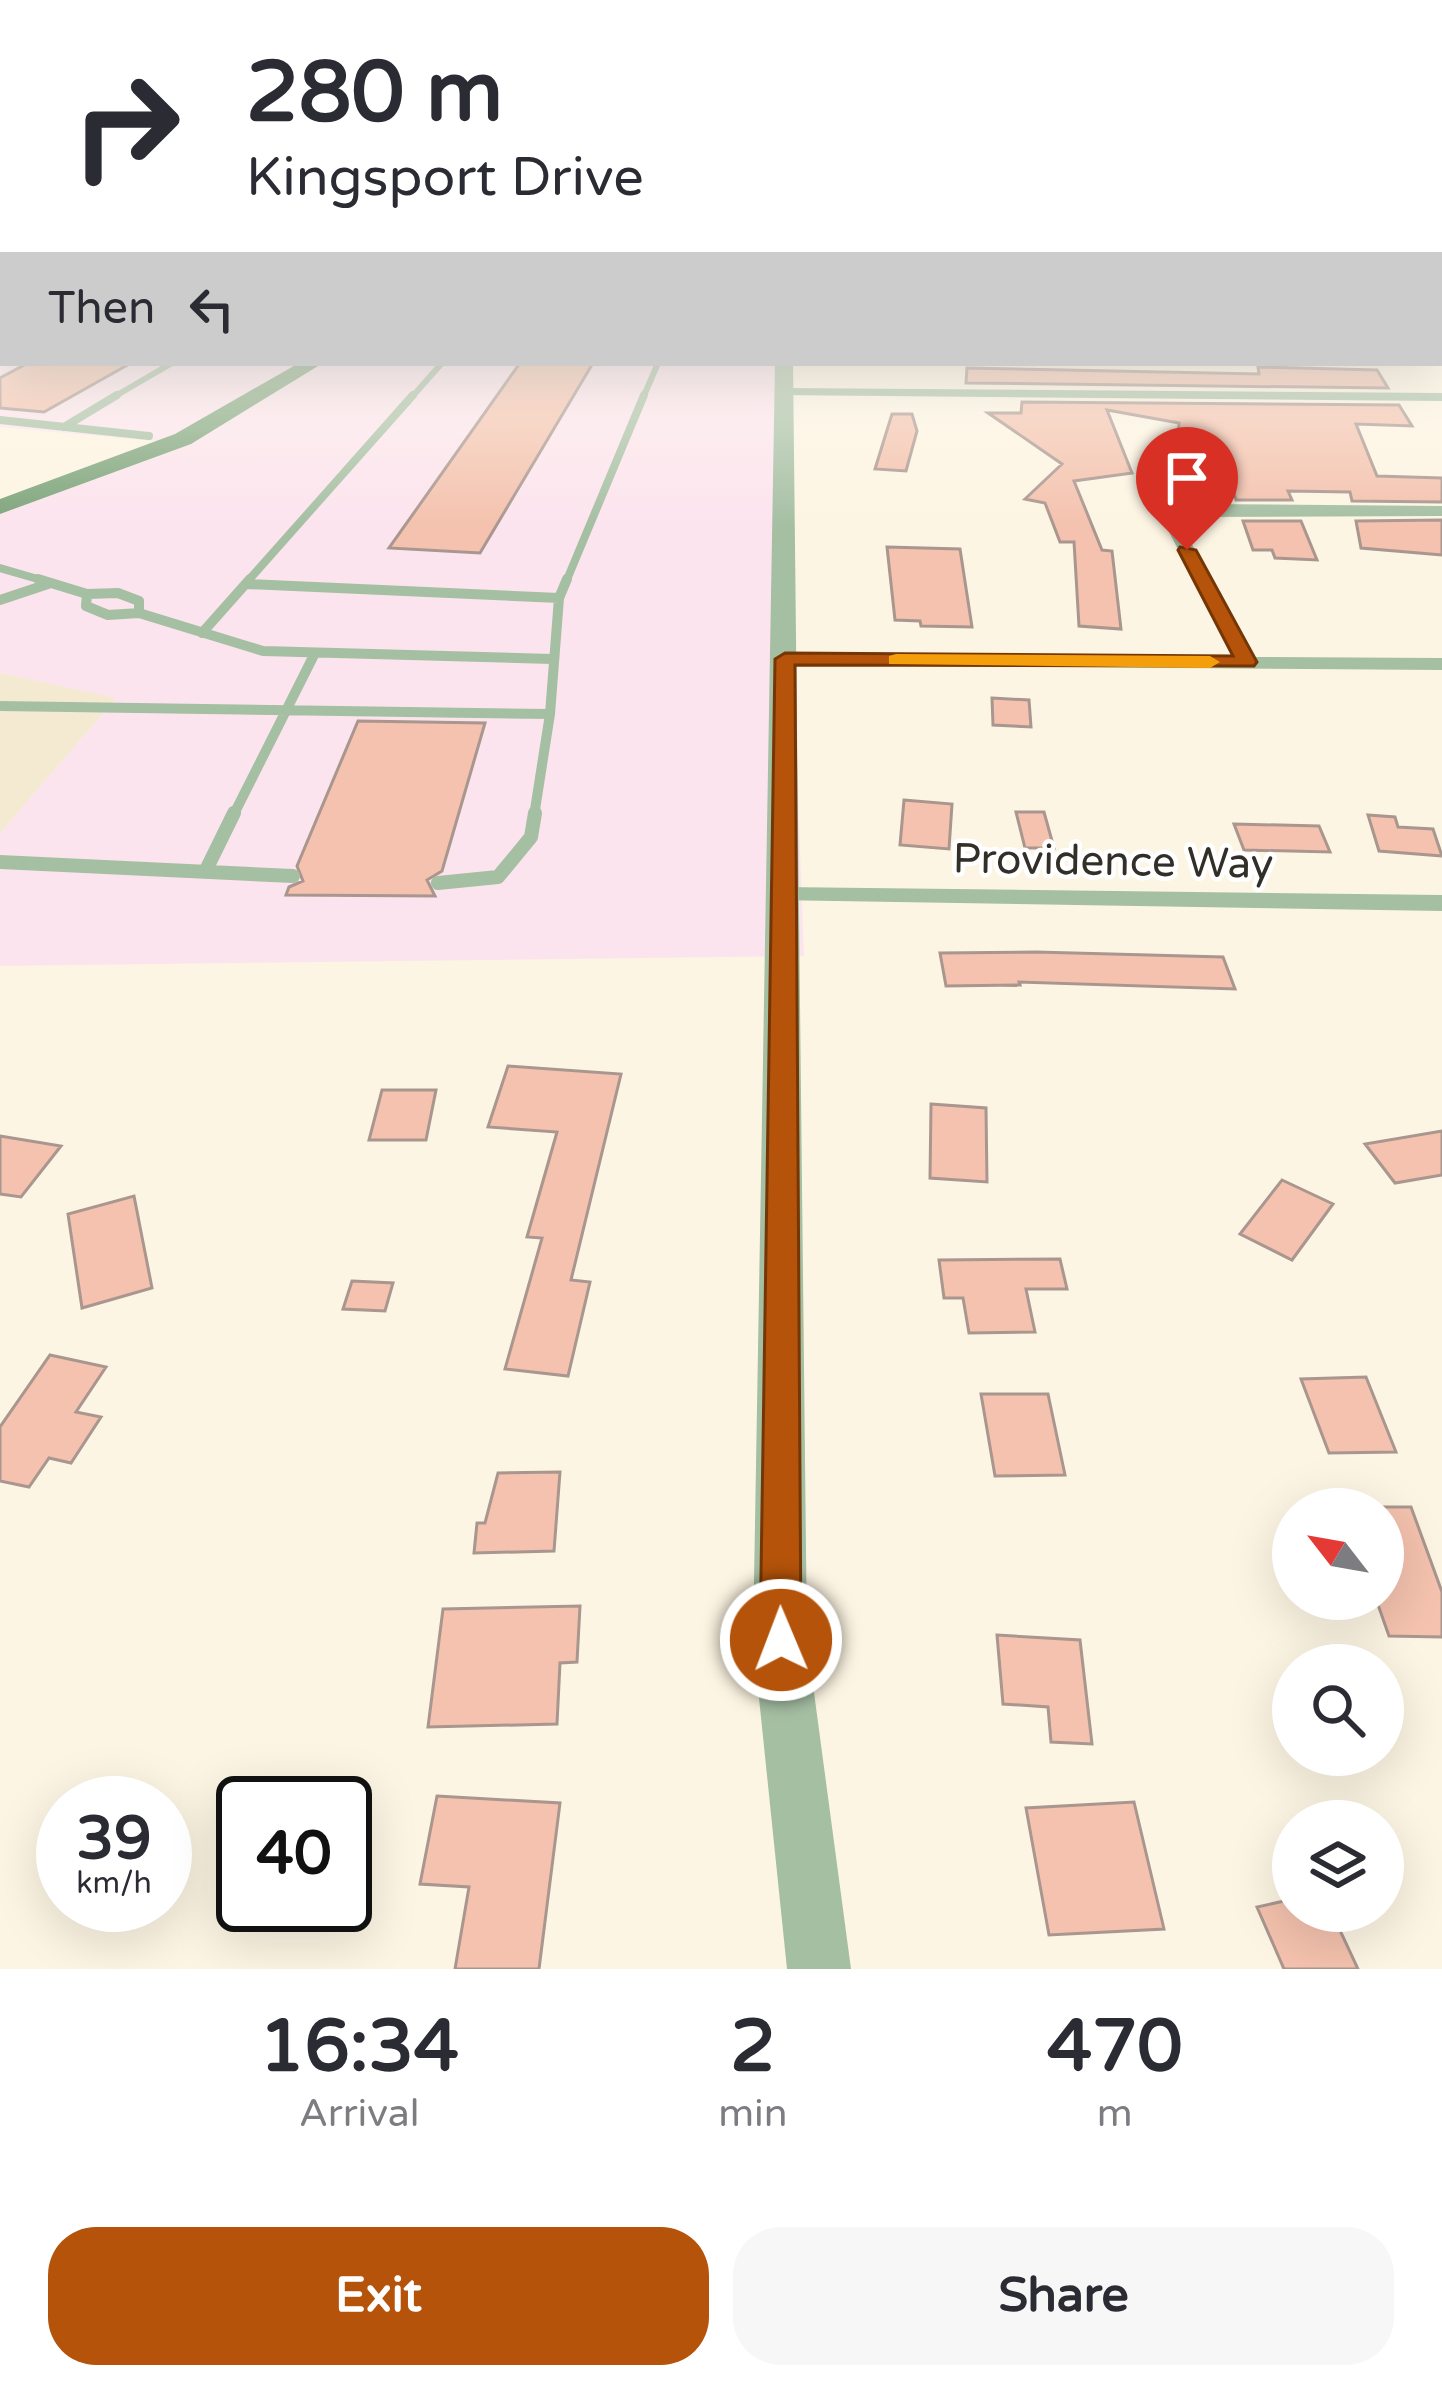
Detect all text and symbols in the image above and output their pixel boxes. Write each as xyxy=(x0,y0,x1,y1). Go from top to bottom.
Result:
text: 280 m xyxy=(246,43,503,144)
icon: right xyxy=(48,48,204,204)
text: Kingsport Drive xyxy=(246,145,644,210)
icon: left xyxy=(179,276,245,342)
text: Then xyxy=(48,282,155,336)
pin xyxy=(1136,427,1238,550)
icon: arrive xyxy=(1154,445,1220,511)
street label: Providence Way xyxy=(952,833,1274,890)
north arrow xyxy=(1272,1488,1404,1620)
map controls xyxy=(1272,1488,1404,1932)
position arrow xyxy=(718,1577,844,1703)
button: search xyxy=(1272,1644,1404,1776)
speed limit sign: 40 xyxy=(216,1776,372,1932)
button: layers xyxy=(1272,1800,1404,1932)
text: 39 xyxy=(76,1803,152,1875)
text: km/h xyxy=(76,1865,152,1902)
text: 16:34 xyxy=(259,2004,459,2091)
text: 2 xyxy=(730,2004,776,2091)
text: 470 xyxy=(1047,2004,1183,2091)
text: Arrival xyxy=(299,2090,419,2137)
text: min xyxy=(718,2090,788,2137)
text: m xyxy=(1097,2090,1133,2137)
button: Exit xyxy=(48,2227,709,2365)
button: Share xyxy=(733,2227,1394,2365)

